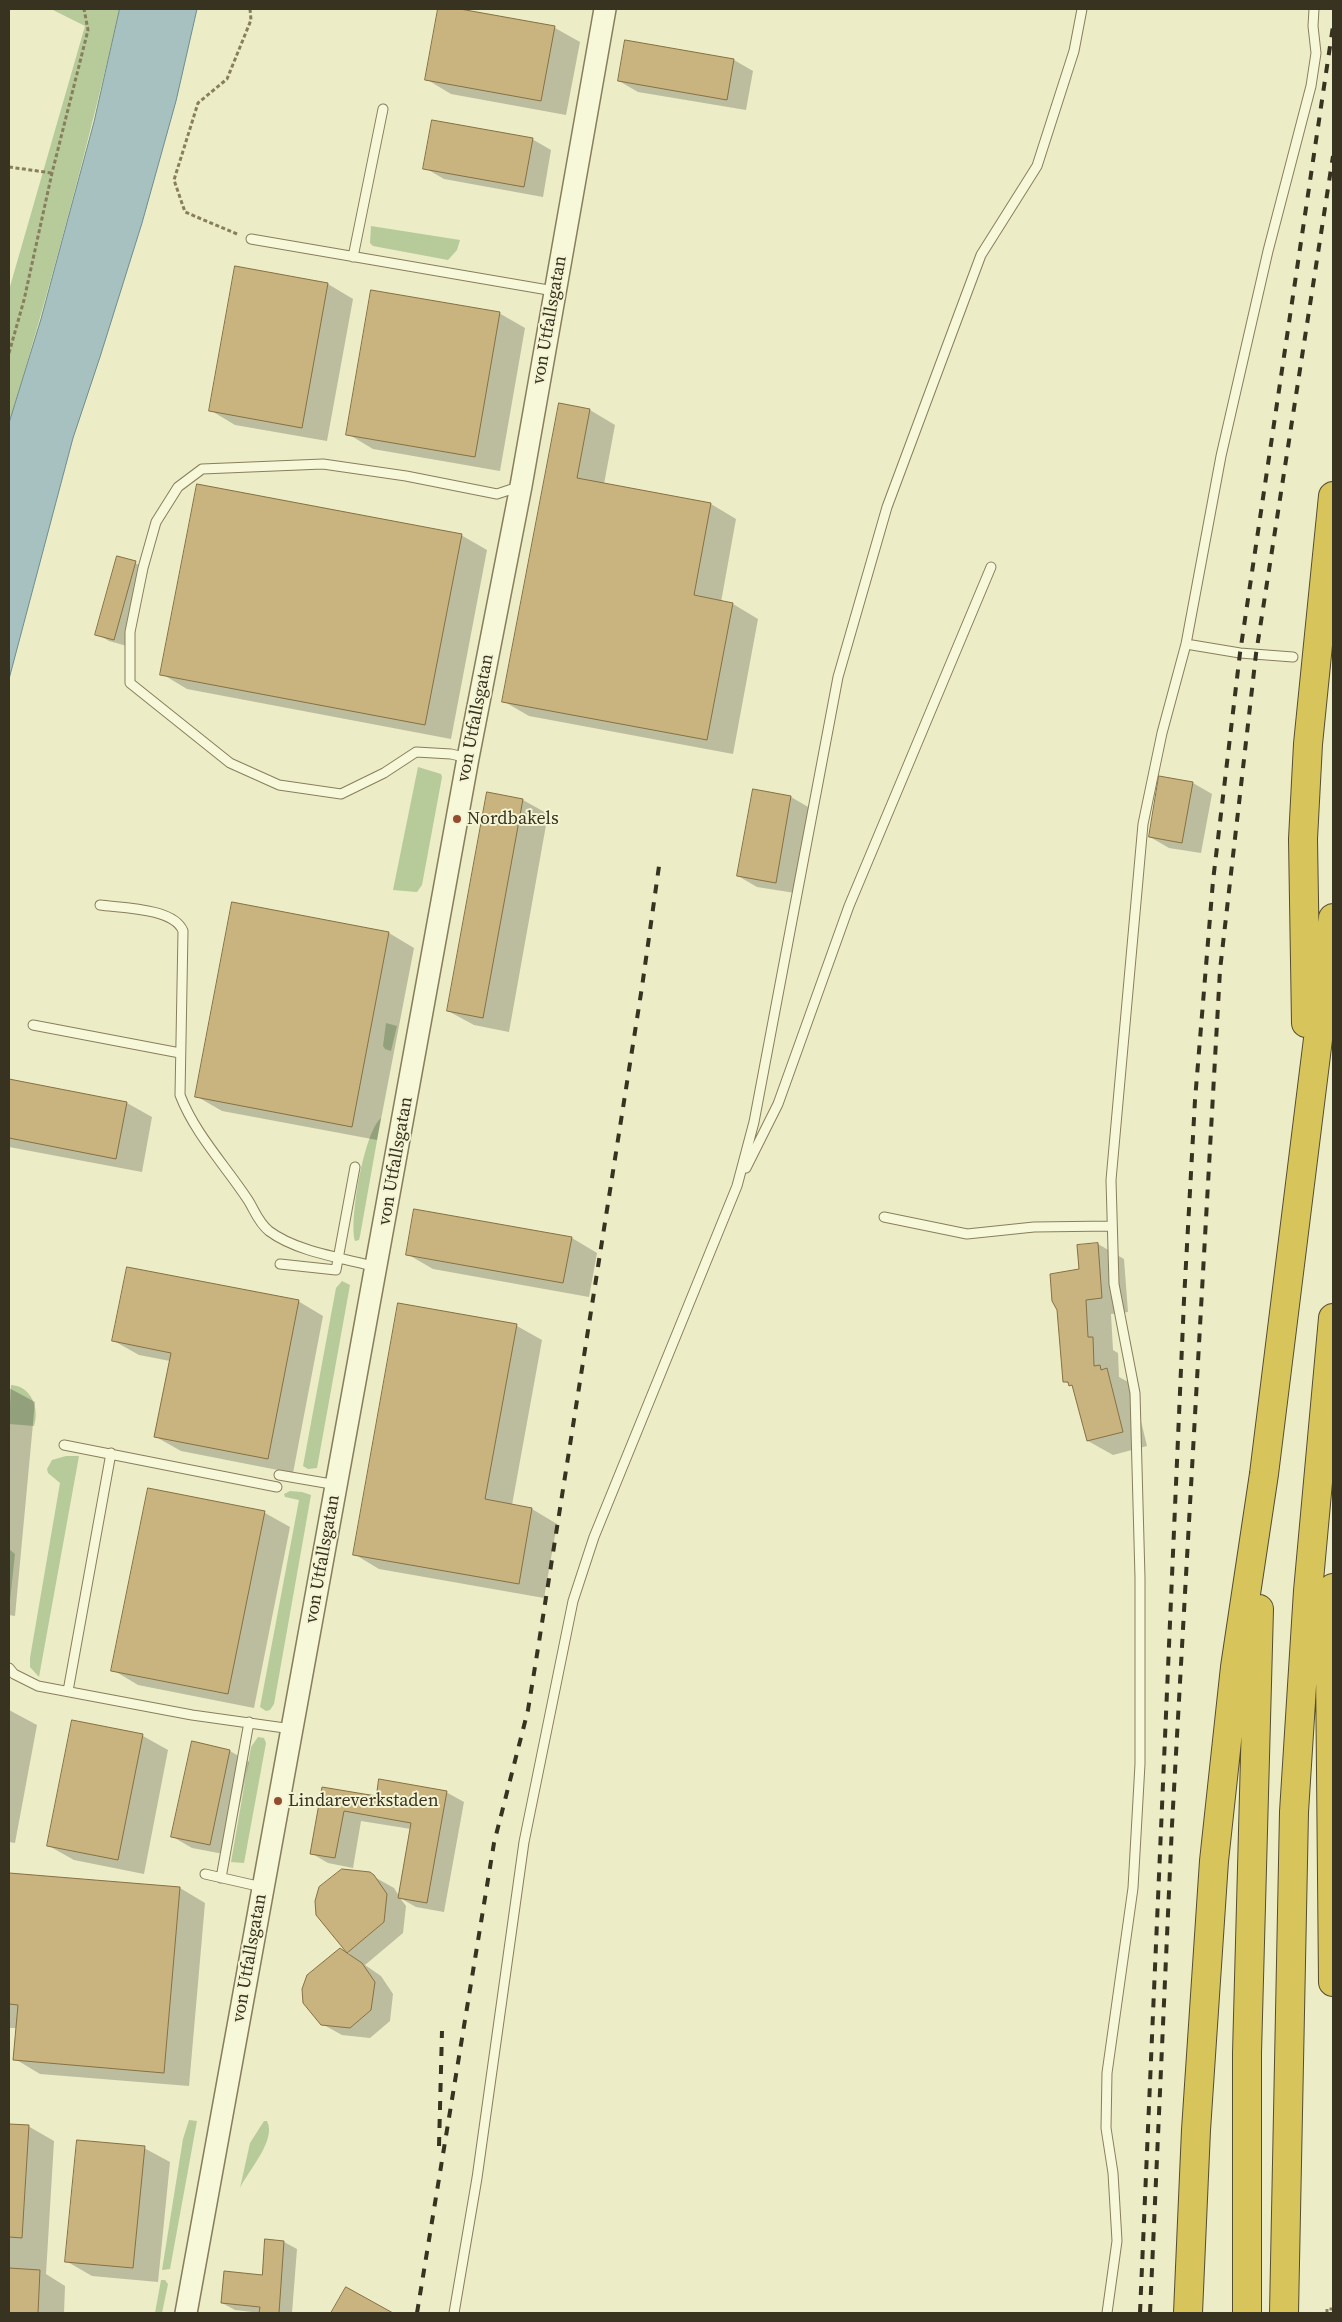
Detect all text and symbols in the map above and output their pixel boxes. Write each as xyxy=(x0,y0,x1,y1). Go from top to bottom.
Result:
street label: von Utfallsgatan xyxy=(528,254,572,386)
street label: von Utfallsgatan xyxy=(453,652,499,784)
place label: Nordbakels xyxy=(467,808,559,830)
marker: Nordbakels xyxy=(451,813,463,825)
street label: von Utfallsgatan xyxy=(374,1095,418,1227)
street label: von Utfallsgatan xyxy=(301,1493,345,1625)
place label: Lindareverkstaden xyxy=(288,1790,439,1812)
marker: Lindareverkstaden xyxy=(272,1795,284,1807)
street label: von Utfallsgatan xyxy=(228,1892,272,2024)

